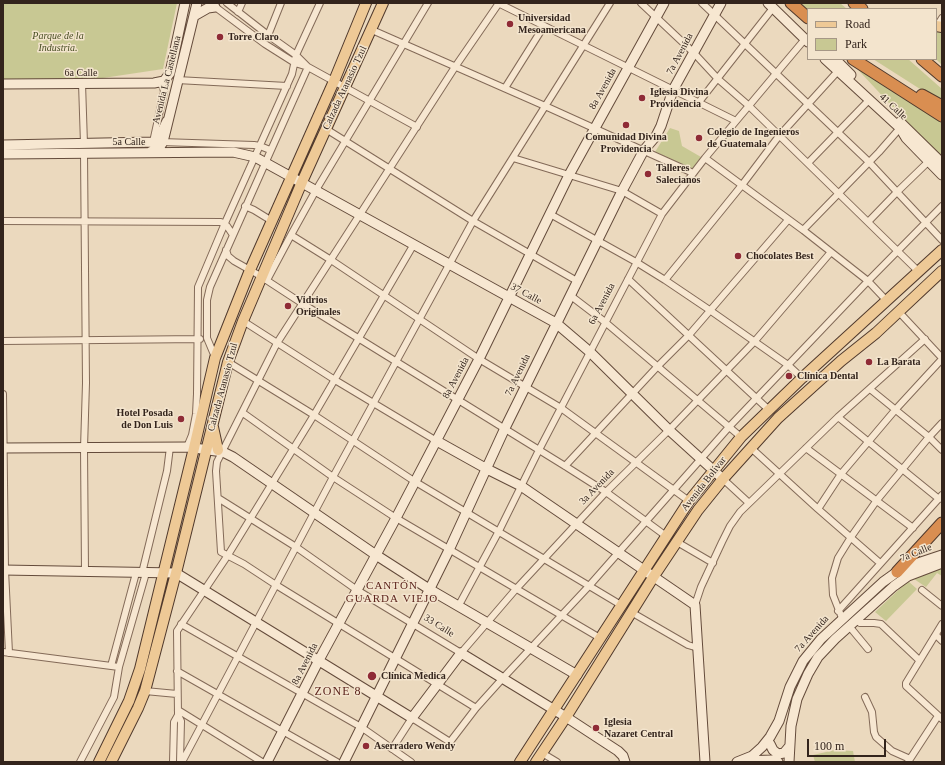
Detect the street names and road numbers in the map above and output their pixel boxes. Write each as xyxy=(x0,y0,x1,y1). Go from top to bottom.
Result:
street label: 7a Avenida xyxy=(664,31,696,77)
street label: Avenida La Castellana xyxy=(150,35,184,125)
street label: Calzada Atanasio Tzul xyxy=(320,44,370,132)
street label: 8a Avenida xyxy=(587,66,619,112)
street label: 6a Calle xyxy=(64,67,98,79)
street label: 41 Calle xyxy=(877,91,909,123)
street label: 5a Calle xyxy=(112,136,146,148)
street label: 37 Calle xyxy=(508,281,544,307)
street label: 6a Avenida xyxy=(586,281,618,327)
street label: Calzada Atanasio Tzul xyxy=(205,341,241,433)
street label: 7a Avenida xyxy=(503,352,533,398)
street label: 8a Avenida xyxy=(440,355,472,401)
street label: Avenida Bolívar xyxy=(679,454,729,514)
street label: 3a Avenida xyxy=(577,467,617,507)
street label: 7a Calle xyxy=(898,541,934,565)
street label: 33 Calle xyxy=(422,612,456,640)
street label: 7a Avenida xyxy=(792,613,832,655)
street label: 8a Avenida xyxy=(289,641,321,687)

